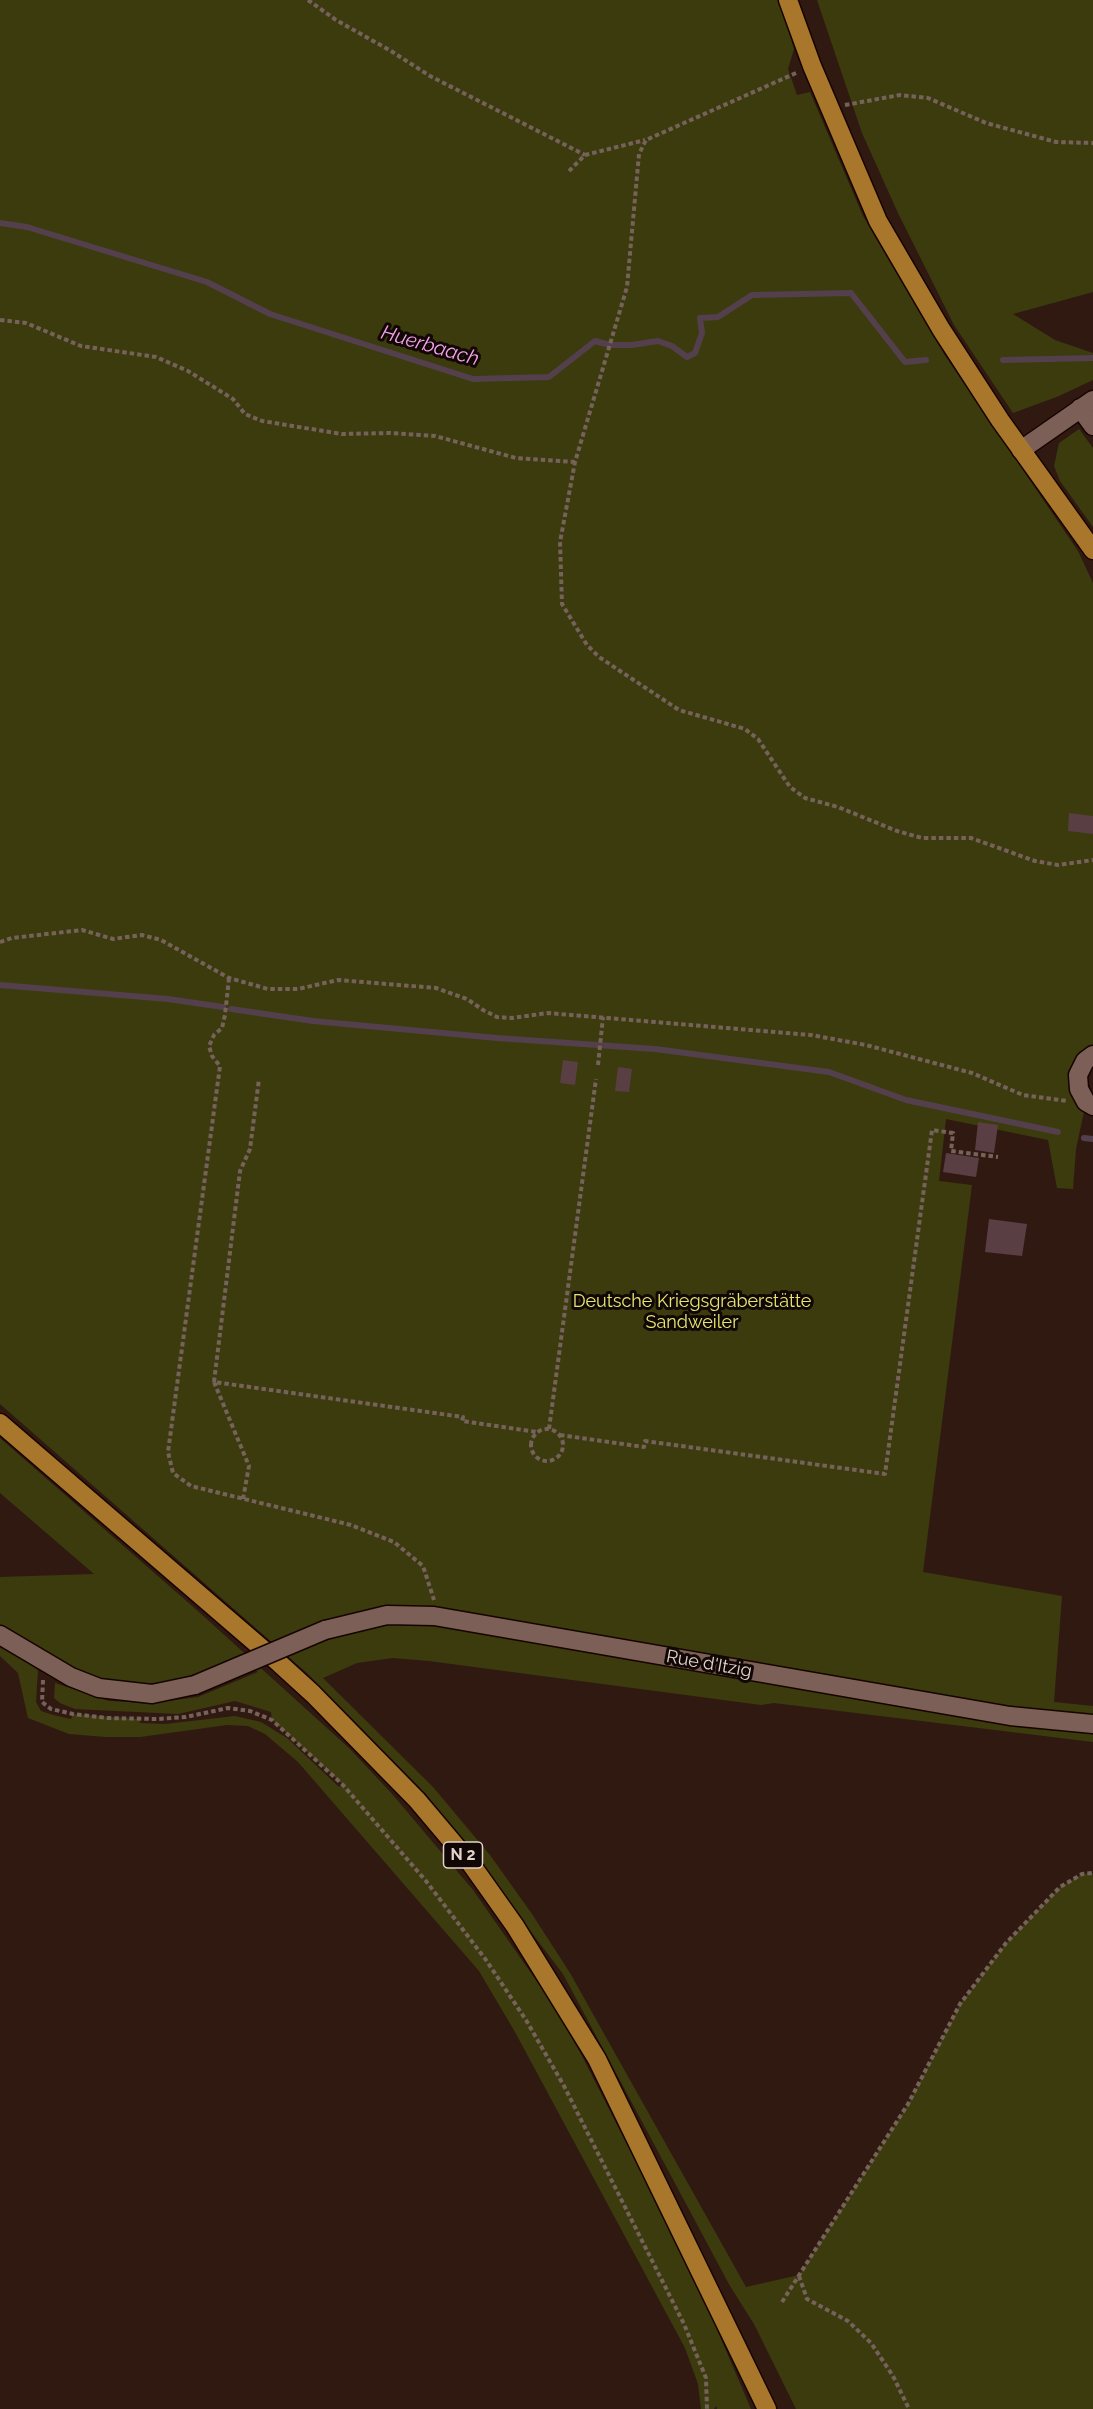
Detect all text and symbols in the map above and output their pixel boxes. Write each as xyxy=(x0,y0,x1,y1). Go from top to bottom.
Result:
water label: Huerbaach xyxy=(378,321,482,371)
park label: Deutsche Kriegsgräberstätte Sandweiler xyxy=(573,1291,811,1334)
street label: Rue d'Itzig xyxy=(665,1646,753,1682)
road number: N 2 xyxy=(444,1842,482,1868)

